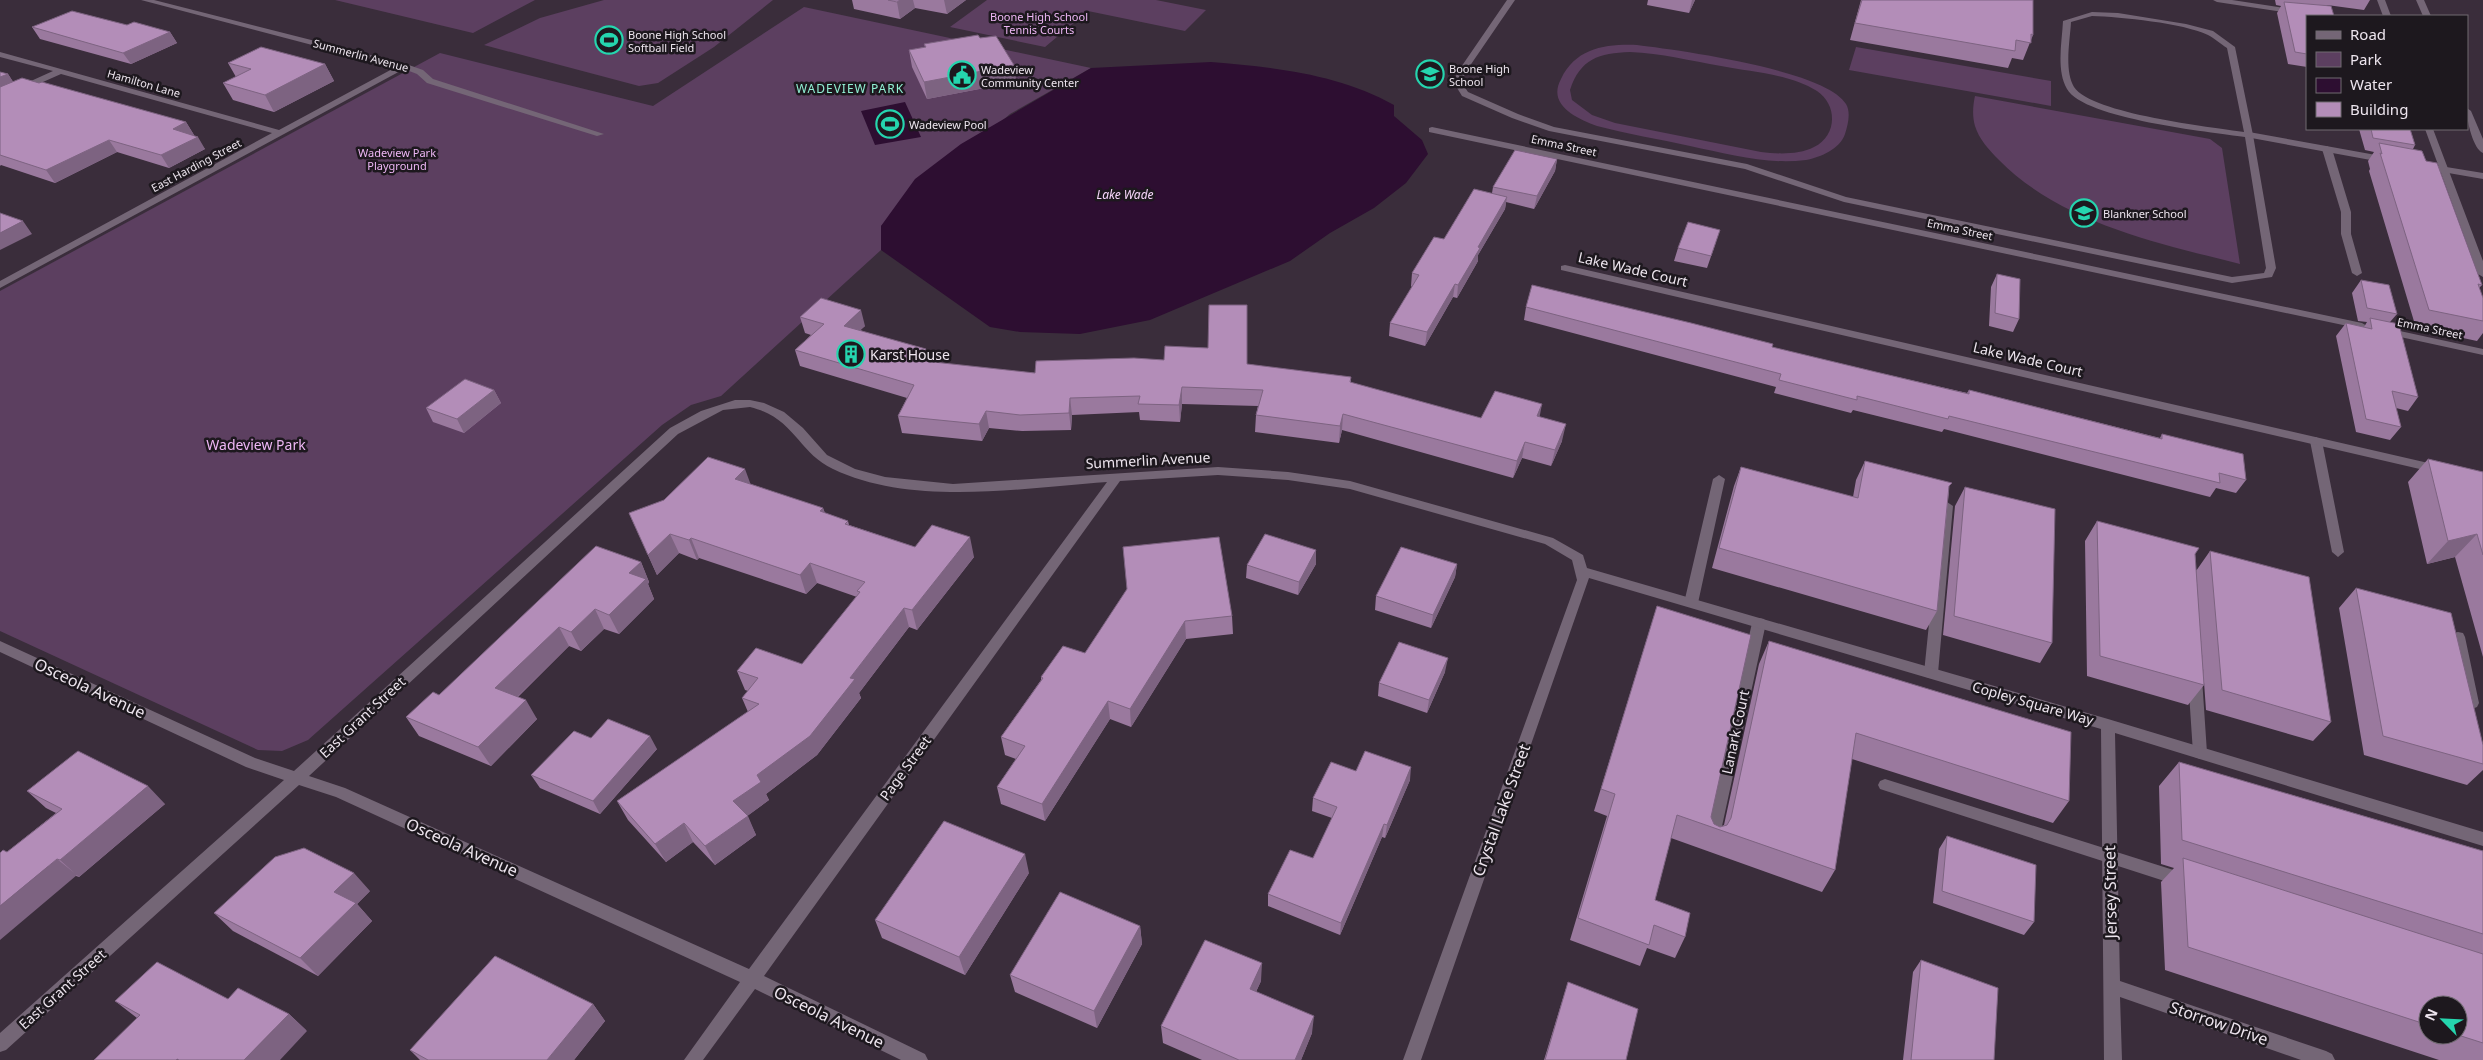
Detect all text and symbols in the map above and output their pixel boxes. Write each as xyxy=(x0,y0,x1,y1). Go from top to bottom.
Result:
park label: Boone High School Tennis Courts xyxy=(990,9,1088,37)
legend xyxy=(2306,15,2468,130)
text: Road xyxy=(2350,24,2386,44)
sports icon: Boone High School Softball Field xyxy=(594,25,624,55)
place label: Boone High School Softball Field xyxy=(628,27,726,55)
street label: Summerlin Avenue xyxy=(312,35,410,75)
text: Park xyxy=(2350,49,2382,69)
school or university icon: Boone High School xyxy=(1415,59,1445,89)
public building icon: Wadeview Community Center xyxy=(947,60,977,90)
place label: Boone High School xyxy=(1449,61,1510,89)
place label: Wadeview Community Center xyxy=(981,62,1079,90)
street label: Hamilton Lane xyxy=(106,65,182,101)
text: Water xyxy=(2350,74,2392,94)
district label: WADEVIEW PARK xyxy=(796,80,904,97)
text: Building xyxy=(2350,99,2408,119)
sports icon: Wadeview Pool xyxy=(875,109,905,139)
place label: Wadeview Pool xyxy=(909,117,987,132)
street label: Emma Street xyxy=(1530,131,1598,159)
street label: East Harding Street xyxy=(148,135,244,195)
park label: Wadeview Park Playground xyxy=(358,145,436,173)
water label: Lake Wade xyxy=(1096,186,1154,203)
school or university icon: Blankner School xyxy=(2069,198,2099,228)
place label: Blankner School xyxy=(2103,206,2187,221)
street label: Emma Street xyxy=(1926,215,1994,243)
street label: Lake Wade Court xyxy=(1576,247,1690,291)
street label: Emma Street xyxy=(2396,314,2464,342)
street label: Lake Wade Court xyxy=(1971,337,2085,381)
building icon: Karst House xyxy=(836,339,866,369)
place label: Karst House xyxy=(870,345,950,364)
park label: Wadeview Park xyxy=(206,435,306,454)
street label: Summerlin Avenue xyxy=(1085,447,1211,473)
street label: Osceola Avenue xyxy=(31,653,149,723)
street label: East Grant Street xyxy=(315,672,409,762)
street label: Copley Square Way xyxy=(1970,677,2097,730)
street label: Lanark Court xyxy=(1717,688,1753,776)
street label: Page Street xyxy=(875,732,935,804)
street label: Crystal Lake Street xyxy=(1467,741,1535,879)
street label: Osceola Avenue xyxy=(403,813,521,881)
street label: Jersey Street xyxy=(2098,845,2122,941)
street label: East Grant Street xyxy=(14,945,110,1033)
street label: Osceola Avenue xyxy=(770,981,888,1053)
north arrow xyxy=(2418,995,2468,1045)
street label: Storrow Drive xyxy=(2167,996,2271,1050)
text: N xyxy=(2420,1005,2442,1024)

